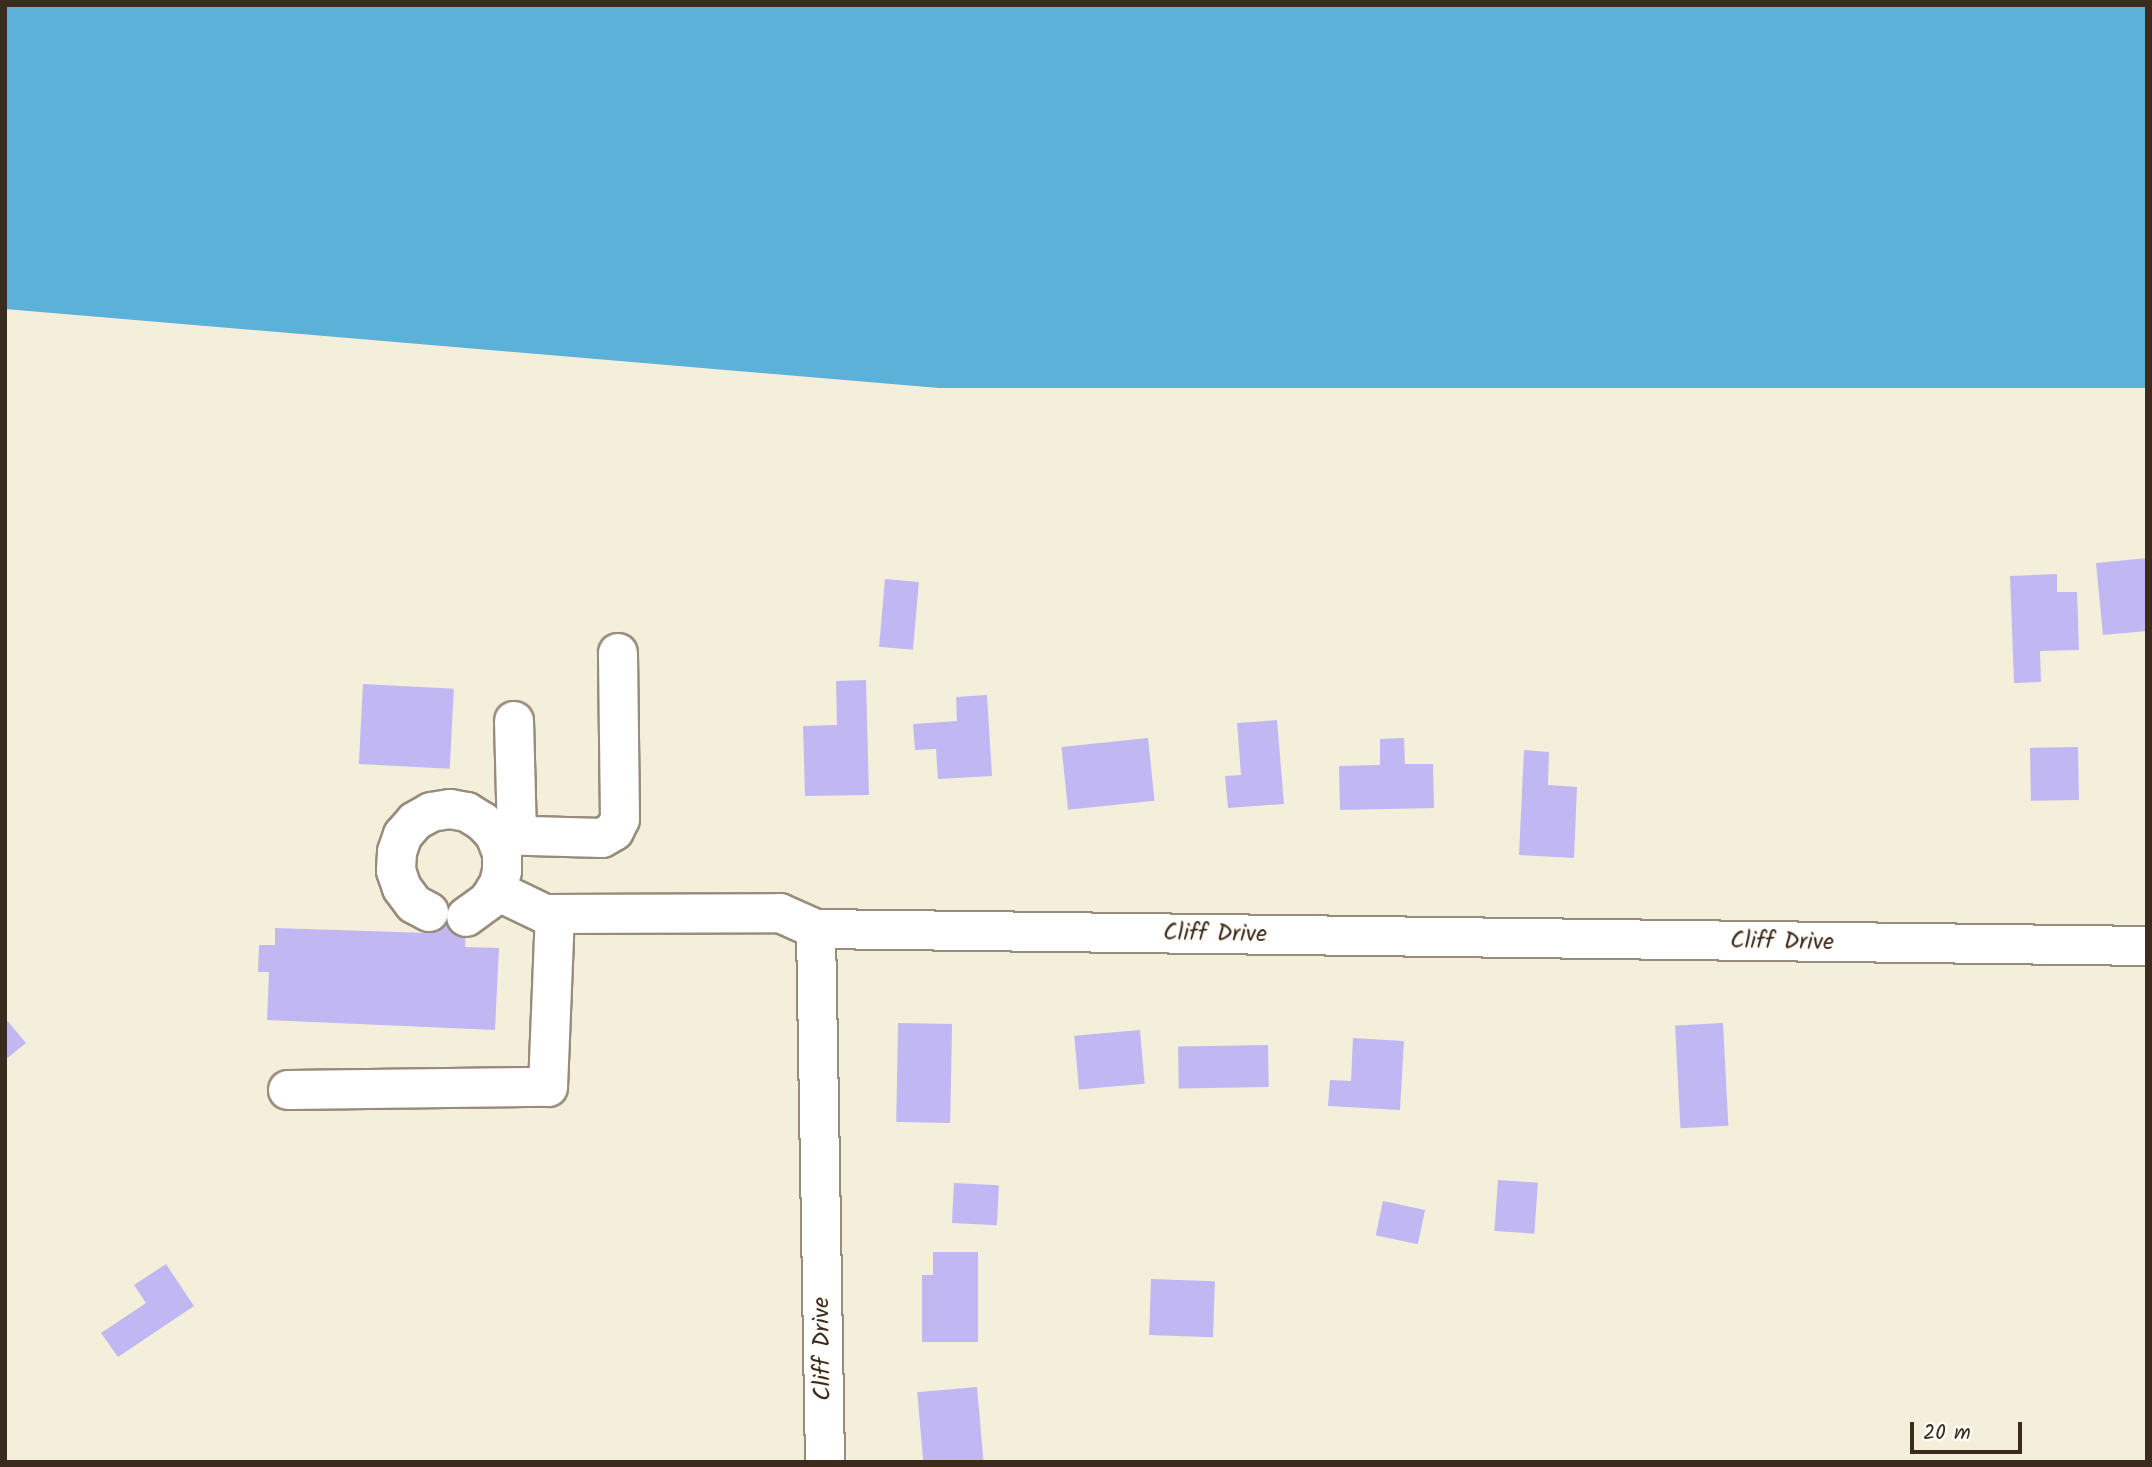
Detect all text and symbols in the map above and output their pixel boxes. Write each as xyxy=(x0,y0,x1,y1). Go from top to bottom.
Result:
street label: Cliff Drive xyxy=(1163,919,1267,949)
street label: Cliff Drive xyxy=(1730,927,1834,957)
street label: Cliff Drive xyxy=(808,1297,838,1401)
scale bar xyxy=(1914,1408,2026,1452)
text: 20 m xyxy=(1923,1417,1971,1450)

